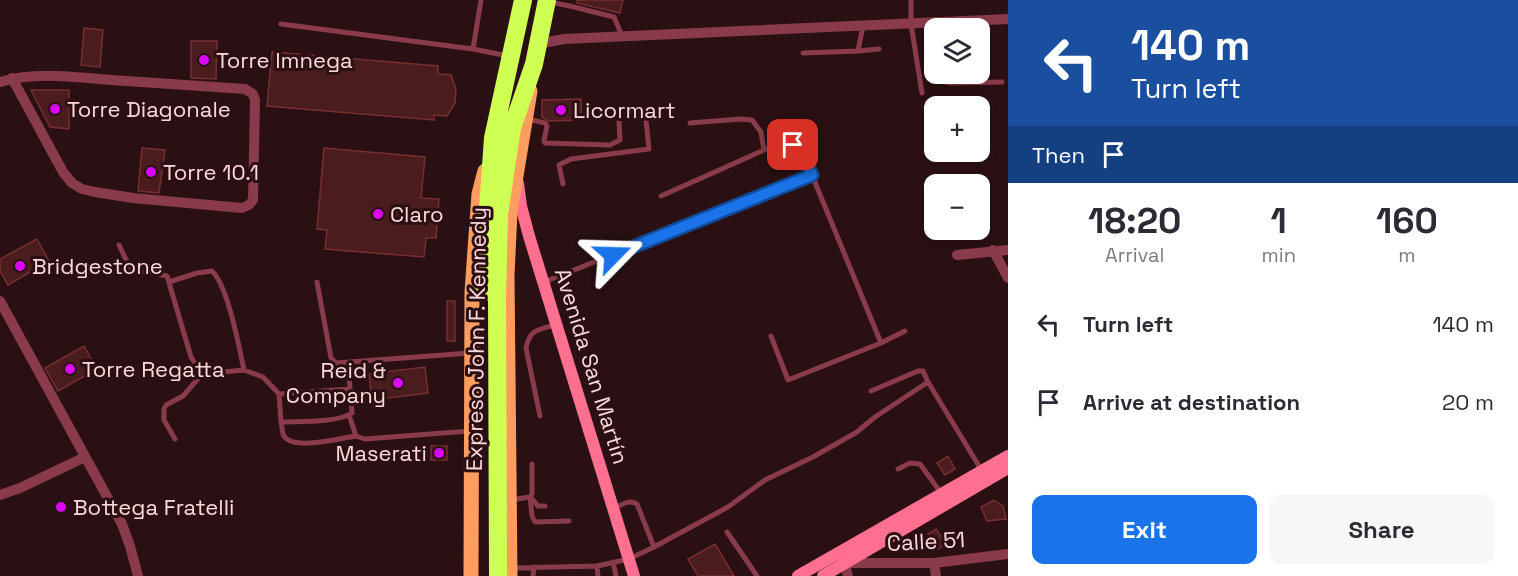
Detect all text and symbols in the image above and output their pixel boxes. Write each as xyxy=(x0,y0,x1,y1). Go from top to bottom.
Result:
map controls xyxy=(924,18,990,240)
button: layers xyxy=(924,18,990,84)
text: 140 m xyxy=(1131,19,1250,72)
icon: left xyxy=(1032,24,1110,102)
place label: Torre Imnega xyxy=(216,46,353,74)
marker: Torre Imnega xyxy=(197,53,211,67)
text: Turn left xyxy=(1131,71,1241,106)
place label: Torre Diagonale xyxy=(67,95,231,123)
place label: Licormart xyxy=(573,96,675,124)
button: + xyxy=(924,96,990,162)
marker: Torre Diagonale xyxy=(48,102,62,116)
marker: Licormart xyxy=(554,103,568,117)
pin xyxy=(767,119,818,170)
icon: arrive xyxy=(776,128,809,161)
icon: arrive xyxy=(1097,138,1130,171)
text: Then xyxy=(1032,141,1085,169)
place label: Torre 10.1 xyxy=(163,158,259,186)
marker: Torre 10.1 xyxy=(144,165,158,179)
button: − xyxy=(924,174,990,240)
text: 18:20 xyxy=(1088,198,1181,244)
text: 1 xyxy=(1271,198,1287,244)
text: 160 xyxy=(1376,198,1438,244)
place label: Claro xyxy=(390,200,444,228)
marker: Claro xyxy=(371,207,385,221)
street label: Expreso John F. Kennedy xyxy=(460,207,492,471)
position arrow xyxy=(581,223,645,287)
text: Arrival xyxy=(1105,242,1164,268)
text: min xyxy=(1262,242,1296,268)
text: m xyxy=(1398,242,1416,268)
place label: Bridgestone xyxy=(32,252,163,280)
marker: Bridgestone xyxy=(13,259,27,273)
street label: Avenida San Martín xyxy=(549,265,635,467)
icon: left xyxy=(1032,308,1065,341)
text: Turn left xyxy=(1083,310,1173,338)
text: 140 m xyxy=(1432,310,1494,338)
place label: Torre Regatta xyxy=(82,355,225,383)
place label: Reid & Company xyxy=(286,356,386,409)
marker: Torre Regatta xyxy=(63,362,77,376)
marker: Reid & Company xyxy=(391,376,405,390)
icon: arrive xyxy=(1032,386,1065,419)
text: Arrive at destination xyxy=(1083,388,1300,416)
text: 20 m xyxy=(1442,388,1494,416)
place label: Maserati xyxy=(335,439,427,467)
marker: Maserati xyxy=(432,446,446,460)
place label: Bottega Fratelli xyxy=(73,493,234,521)
button: Exit xyxy=(1032,495,1257,564)
button: Share xyxy=(1269,495,1494,564)
marker: Bottega Fratelli xyxy=(54,500,68,514)
street label: Calle 51 xyxy=(886,525,966,557)

